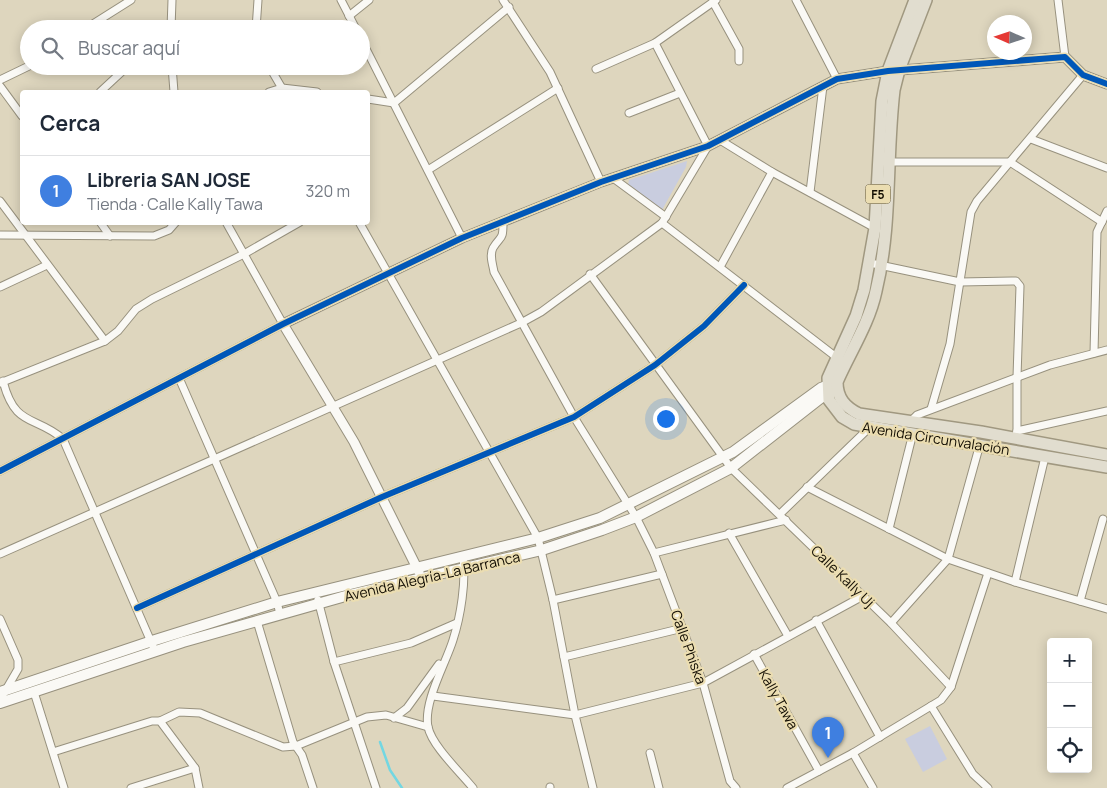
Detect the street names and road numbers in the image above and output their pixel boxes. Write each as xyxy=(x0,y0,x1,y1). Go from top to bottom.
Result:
road number: F5 xyxy=(866,184,890,203)
street label: Avenida Circunvalación xyxy=(861,417,1011,459)
street label: Calle Kally Uj xyxy=(807,541,879,611)
street label: Avenida Alegría-La Barranca xyxy=(342,547,522,605)
street label: Calle Phiska xyxy=(667,607,711,687)
street label: Kally Tawa xyxy=(755,666,803,732)

